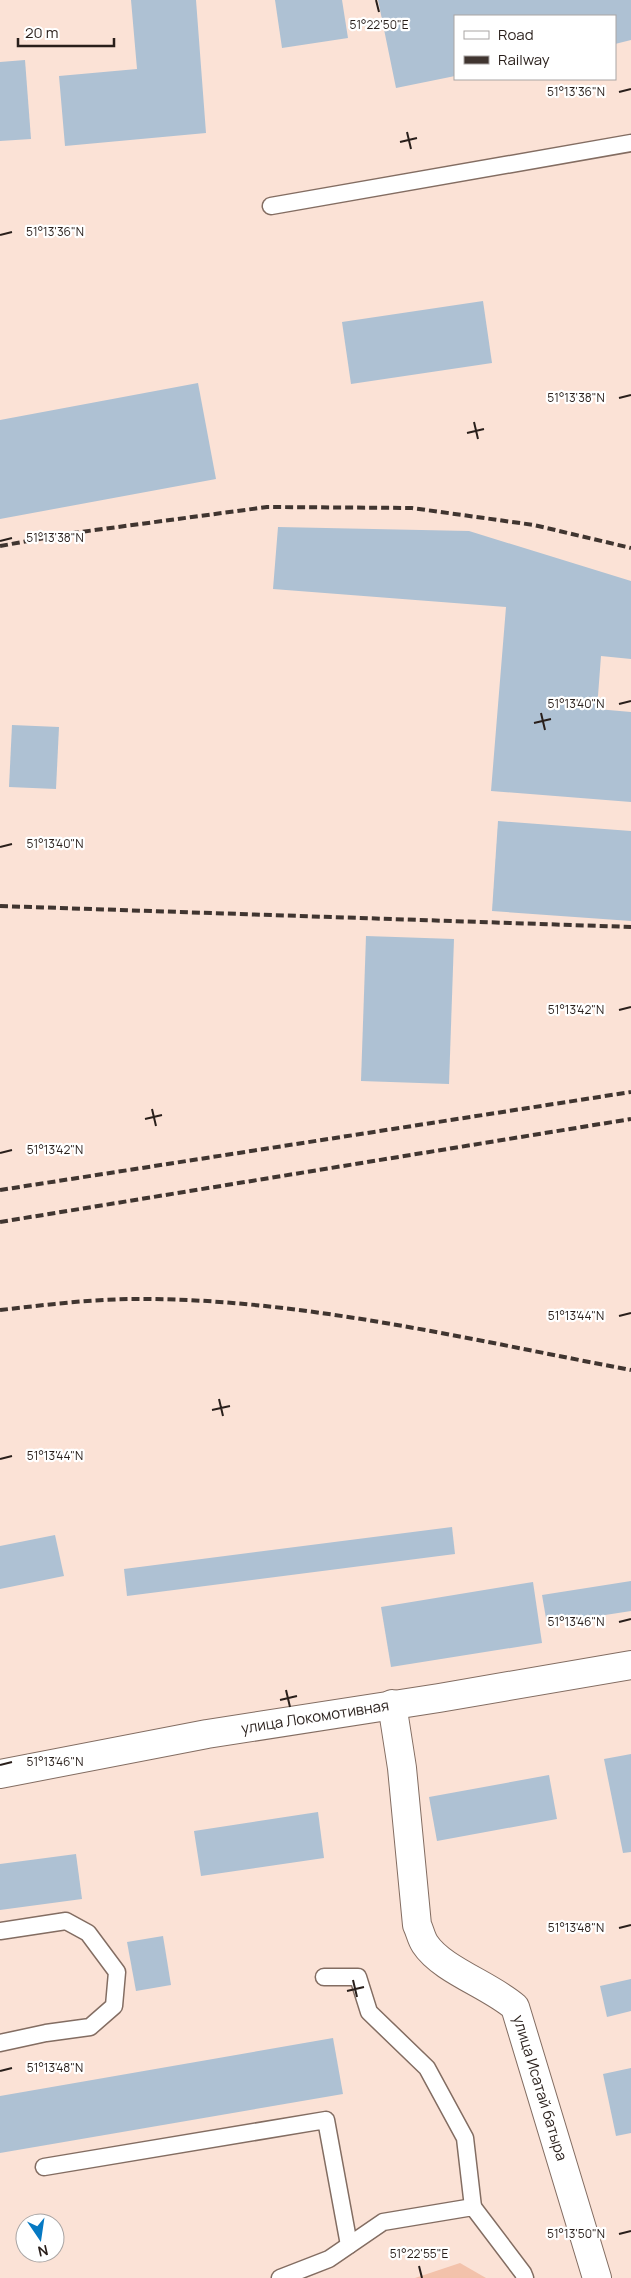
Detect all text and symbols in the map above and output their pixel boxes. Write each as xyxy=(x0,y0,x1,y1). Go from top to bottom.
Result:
scale bar xyxy=(18,15,114,47)
legend xyxy=(454,15,616,80)
text: 51°22'50"E xyxy=(349,16,409,33)
text: 20 m xyxy=(25,22,58,43)
text: Road xyxy=(498,24,534,45)
text: Railway xyxy=(498,49,550,70)
text: 51°13'36"N xyxy=(547,83,605,100)
text: 51°13'36"N xyxy=(26,223,84,240)
text: 51°13'38"N xyxy=(547,389,605,406)
text: 51°13'38"N xyxy=(26,529,84,546)
text: 51°13'40"N xyxy=(548,695,604,712)
text: 51°13'40"N xyxy=(27,835,83,852)
text: 51°13'42"N xyxy=(548,1001,604,1018)
text: 51°13'42"N xyxy=(27,1141,83,1158)
text: 51°13'44"N xyxy=(548,1307,604,1324)
text: 51°13'44"N xyxy=(27,1447,83,1464)
text: 51°13'46"N xyxy=(548,1613,604,1630)
street label: улица Локомотивная xyxy=(239,1694,390,1739)
text: 51°13'46"N xyxy=(27,1753,83,1770)
text: 51°13'48"N xyxy=(548,1919,604,1936)
street label: улица Исатай батыра xyxy=(508,2012,573,2163)
text: 51°13'48"N xyxy=(27,2059,83,2076)
north arrow xyxy=(15,2213,65,2263)
text: 51°13'50"N xyxy=(547,2225,605,2242)
text: N xyxy=(36,2241,50,2262)
text: 51°22'55"E xyxy=(390,2245,448,2262)

